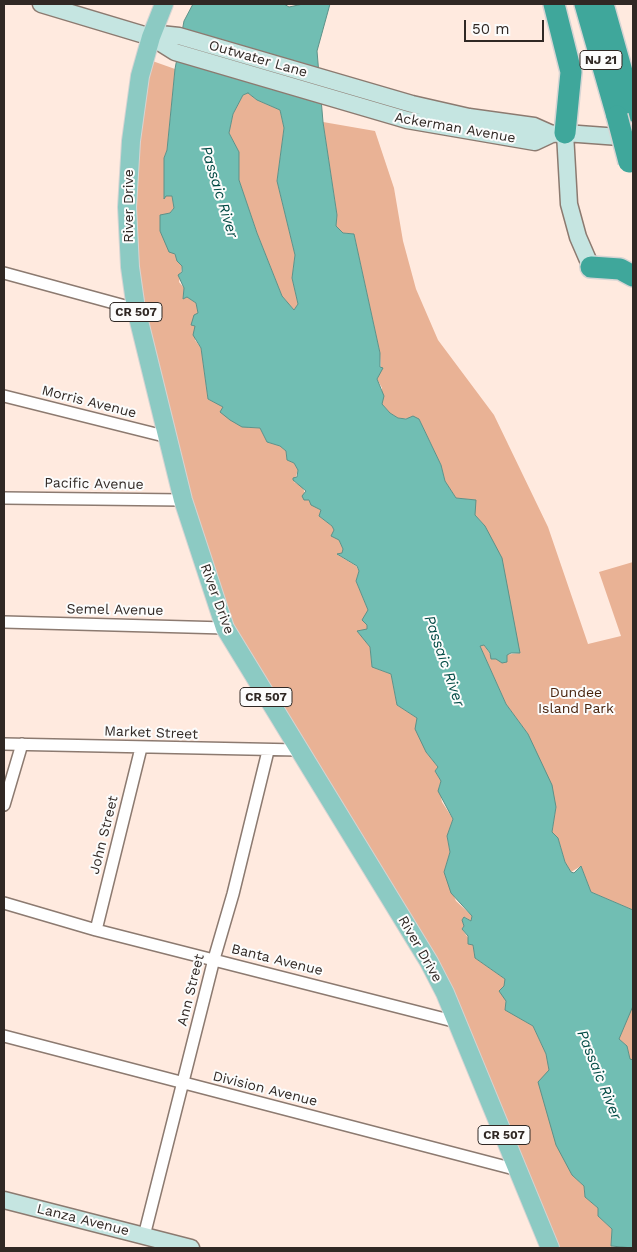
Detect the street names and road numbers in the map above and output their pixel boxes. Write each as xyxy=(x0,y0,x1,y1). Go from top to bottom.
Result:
street label: Outwater Lane xyxy=(207,37,309,81)
road number: NJ 21 xyxy=(580,50,622,70)
street label: Ackerman Avenue xyxy=(393,109,517,147)
street label: River Drive xyxy=(121,169,137,243)
road number: CR 507 xyxy=(110,302,162,322)
street label: Morris Avenue xyxy=(40,382,138,422)
street label: Pacific Avenue xyxy=(44,475,144,493)
street label: River Drive xyxy=(197,562,237,636)
street label: Semel Avenue xyxy=(66,601,164,619)
road number: CR 507 xyxy=(240,688,292,706)
street label: Market Street xyxy=(104,723,198,743)
street label: John Street xyxy=(86,794,122,876)
street label: River Drive xyxy=(394,913,446,985)
street label: Banta Avenue xyxy=(230,941,324,979)
street label: Ann Street xyxy=(174,952,208,1028)
street label: Division Avenue xyxy=(211,1068,319,1110)
road number: CR 507 xyxy=(478,1126,530,1144)
street label: Lanza Avenue xyxy=(35,1200,131,1240)

